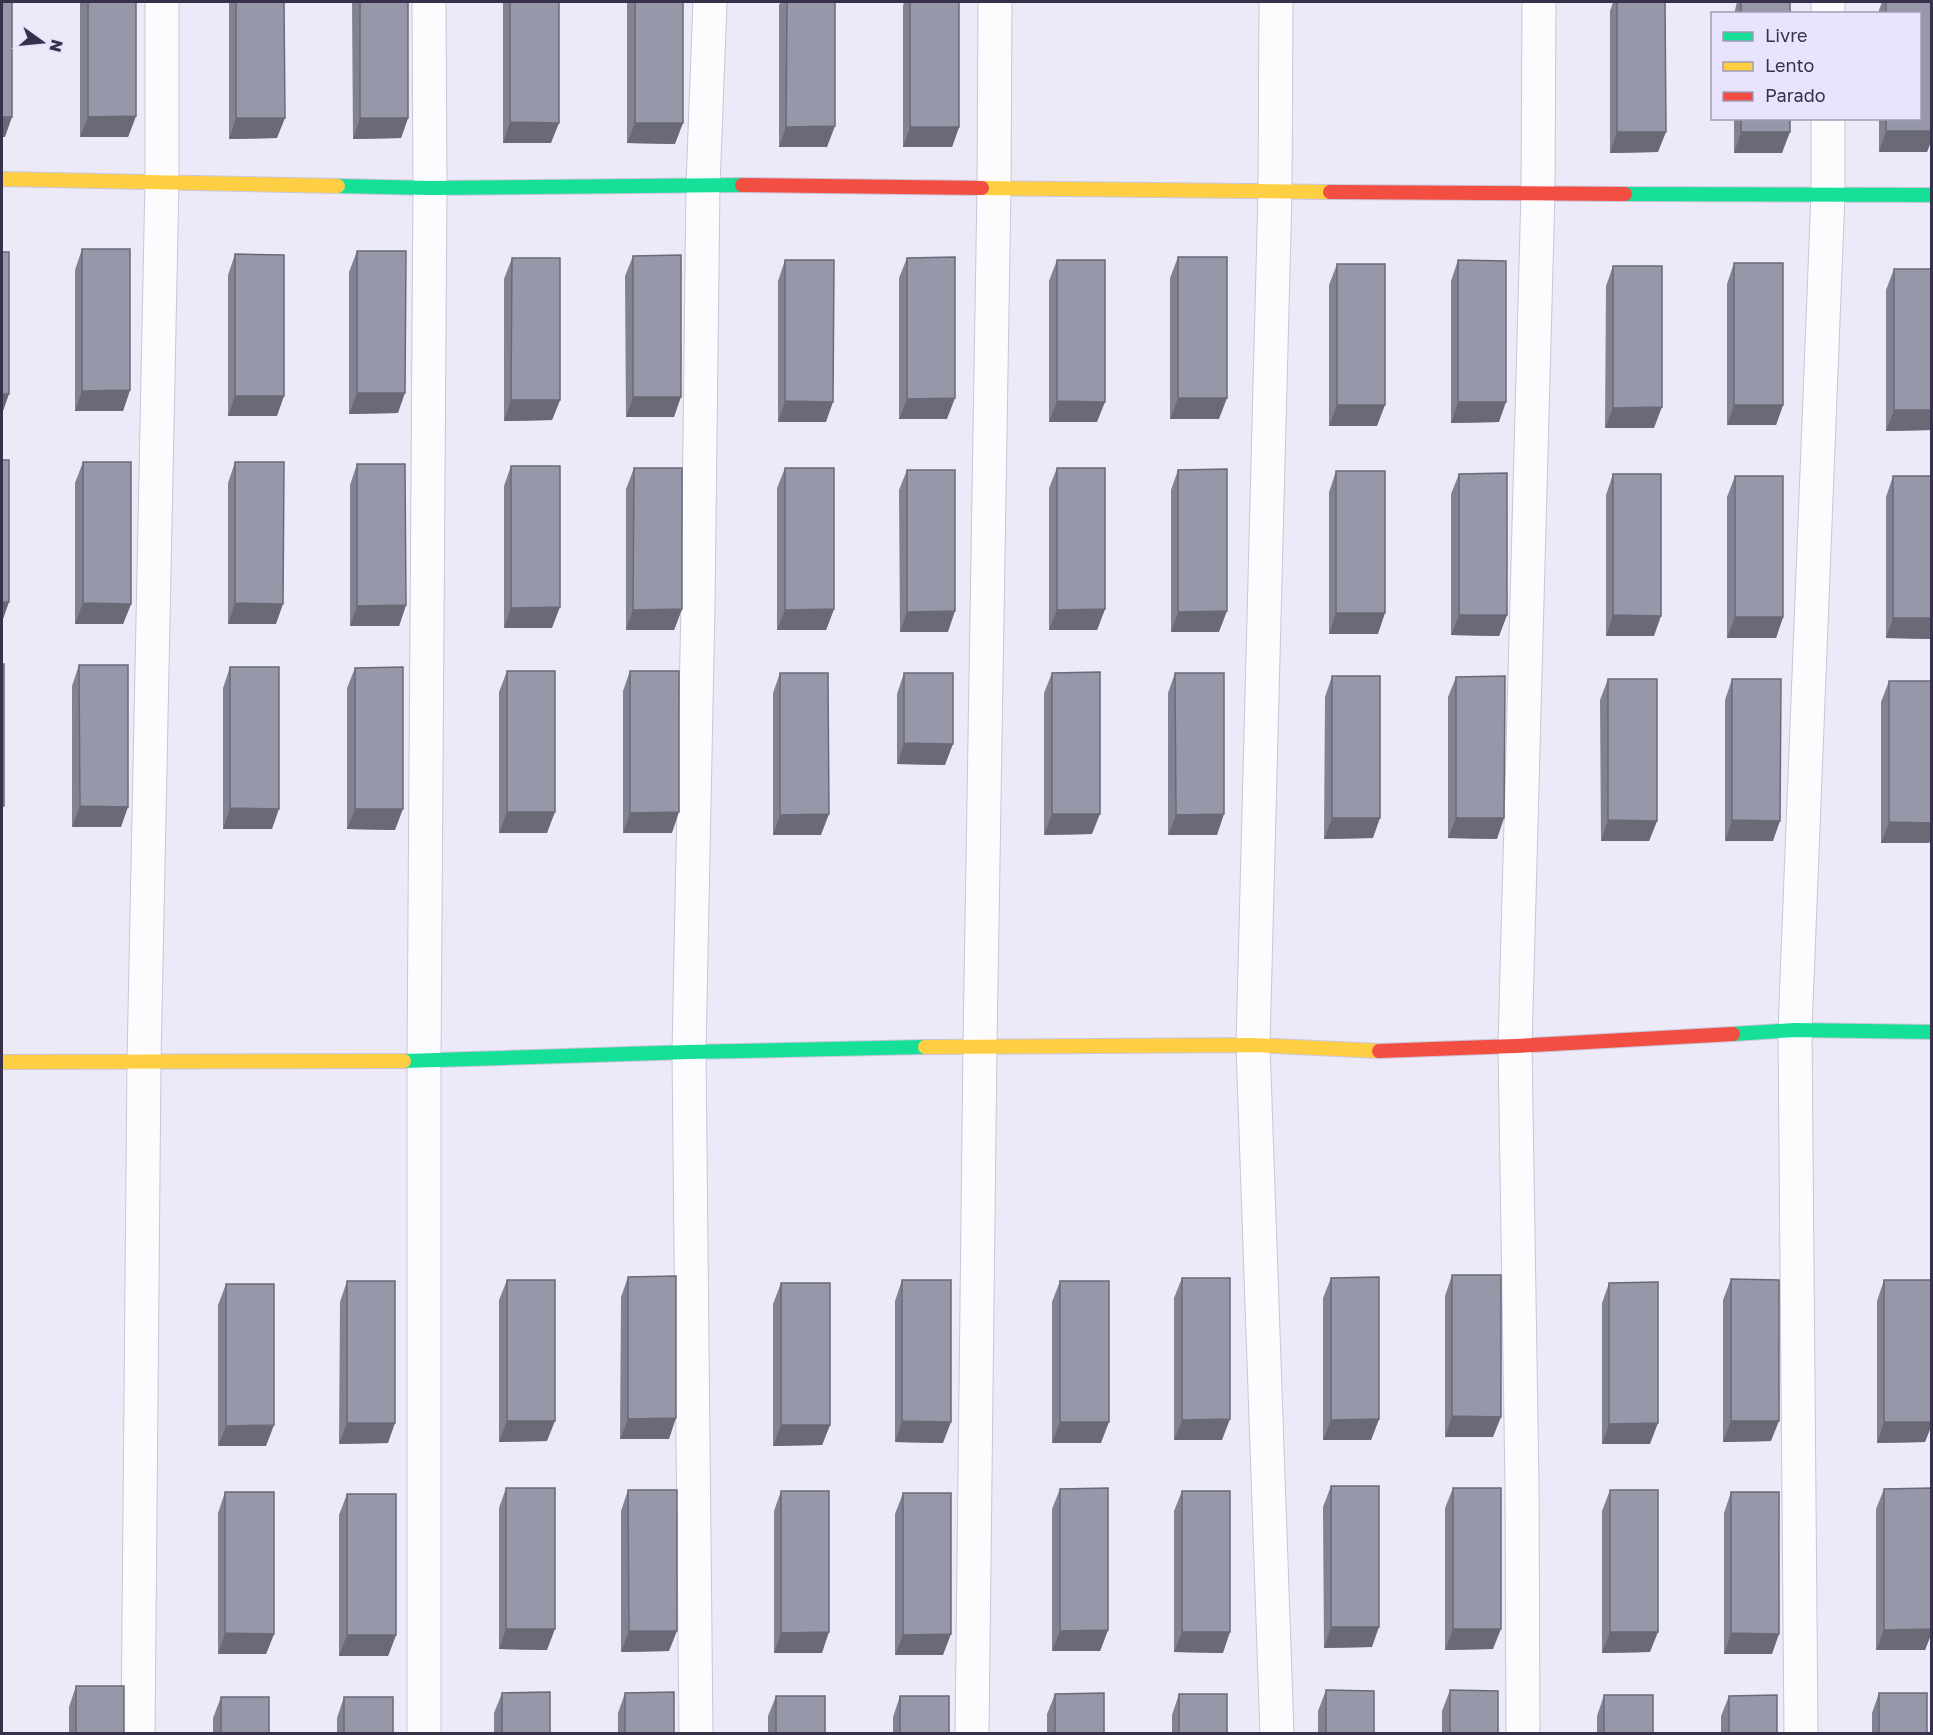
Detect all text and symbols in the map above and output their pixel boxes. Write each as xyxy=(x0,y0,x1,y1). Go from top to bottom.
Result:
north arrow xyxy=(12,12,72,72)
legend xyxy=(1711,12,1921,120)
text: Livre xyxy=(1765,24,1807,46)
text: N xyxy=(45,37,68,54)
text: Lento xyxy=(1765,54,1814,76)
text: Parado xyxy=(1765,84,1826,106)

